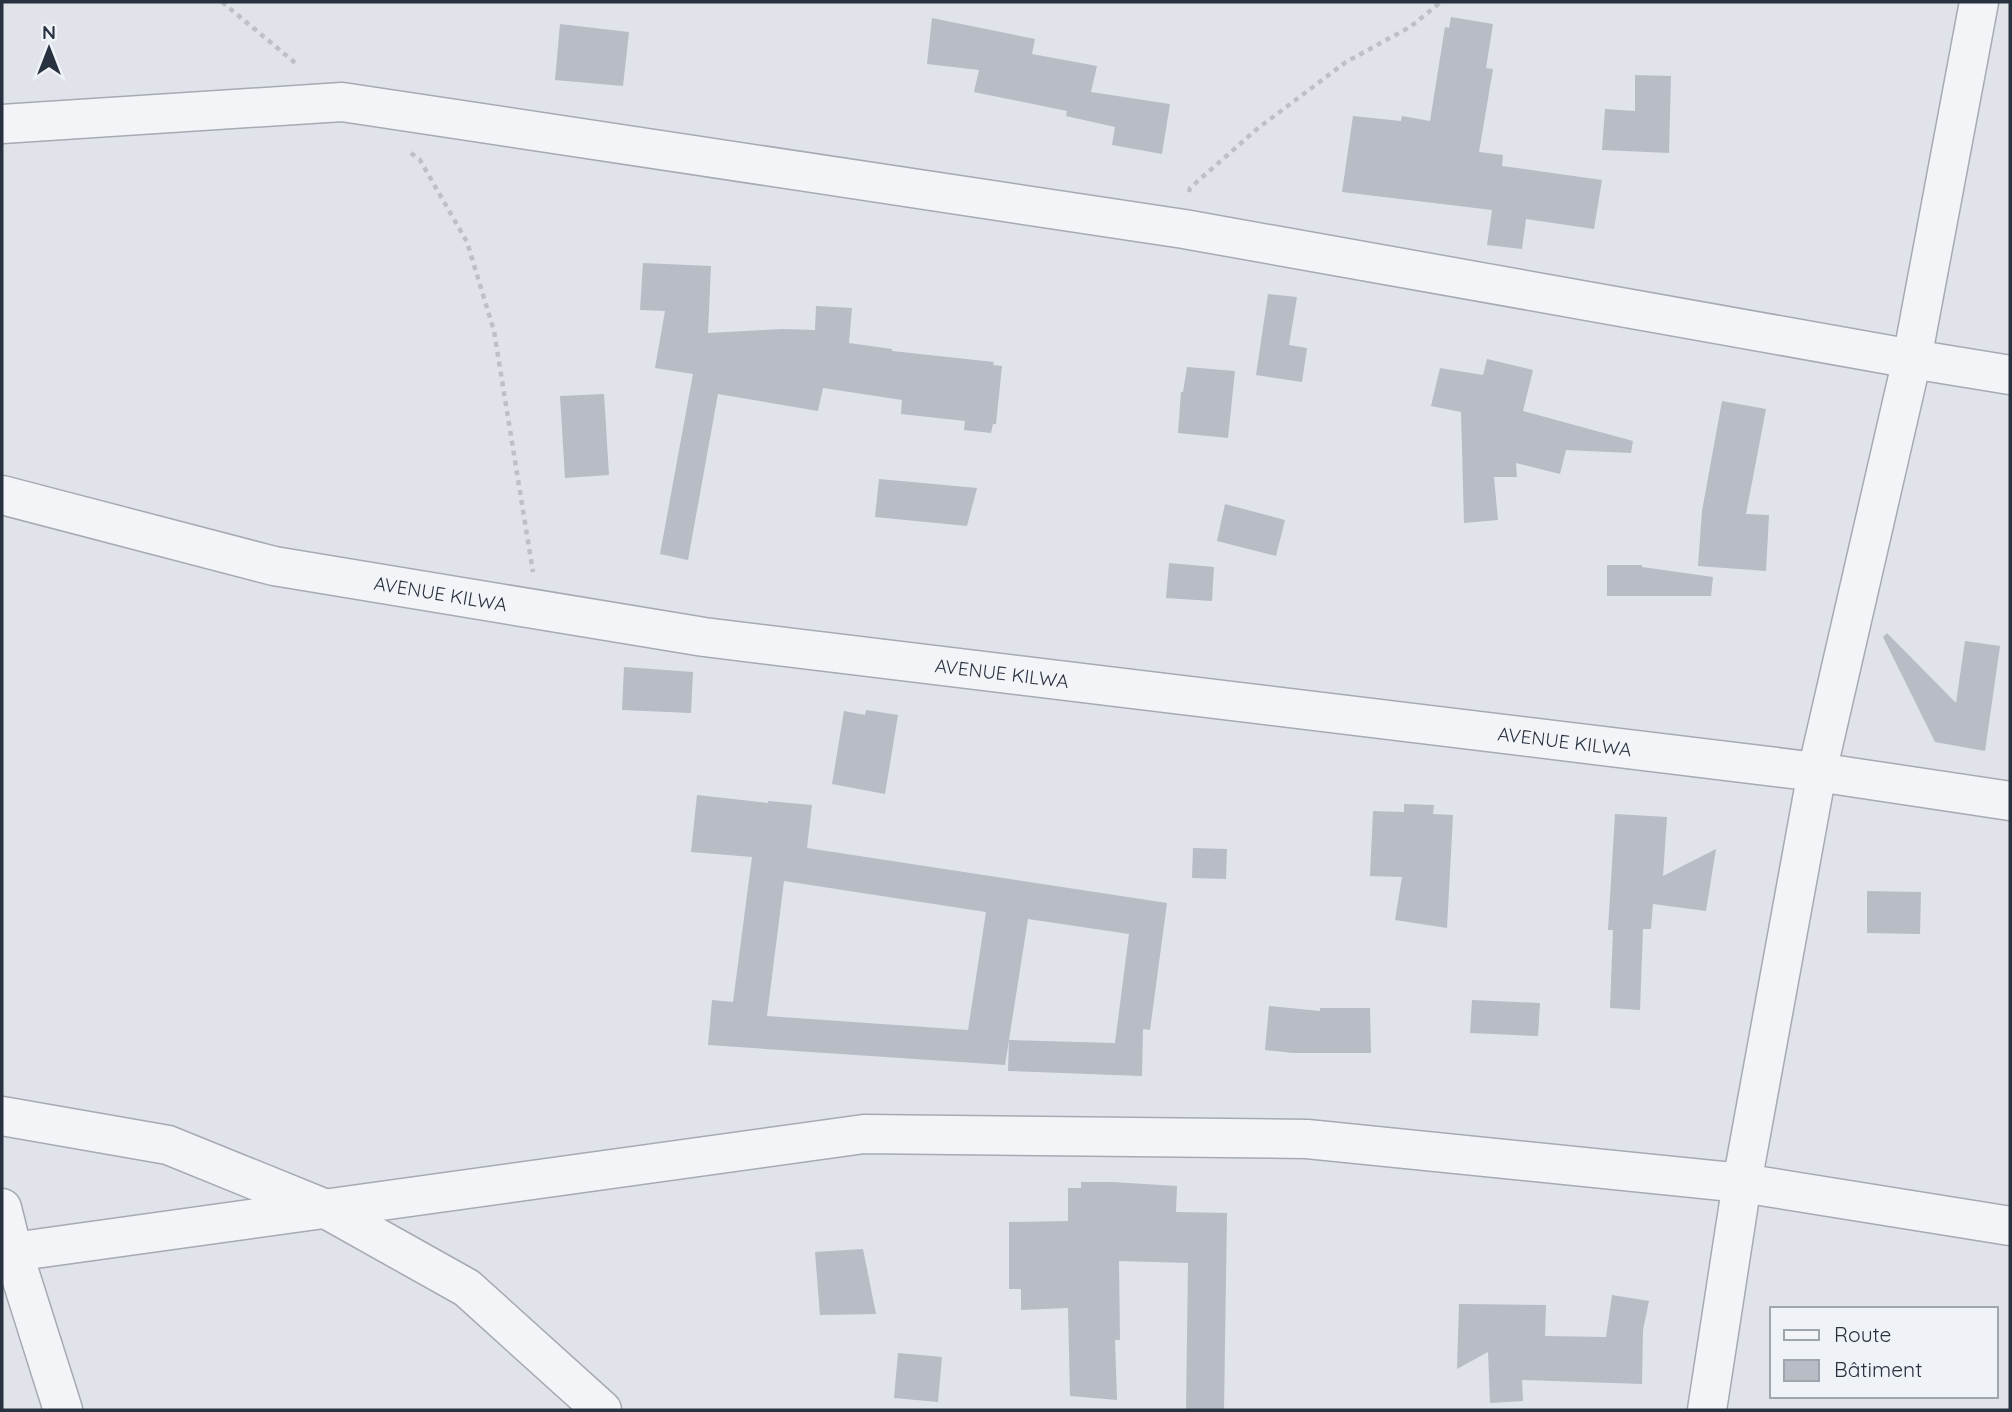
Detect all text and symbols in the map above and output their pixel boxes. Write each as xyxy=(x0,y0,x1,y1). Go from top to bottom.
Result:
north arrow xyxy=(14,14,84,84)
text: N xyxy=(42,20,56,44)
street label: AVENUE KILWA xyxy=(372,571,509,616)
street label: AVENUE KILWA xyxy=(934,653,1070,693)
street label: AVENUE KILWA xyxy=(1496,721,1633,761)
legend xyxy=(1770,1307,1998,1398)
text: Route xyxy=(1834,1321,1891,1347)
text: Bâtiment xyxy=(1834,1356,1922,1382)

